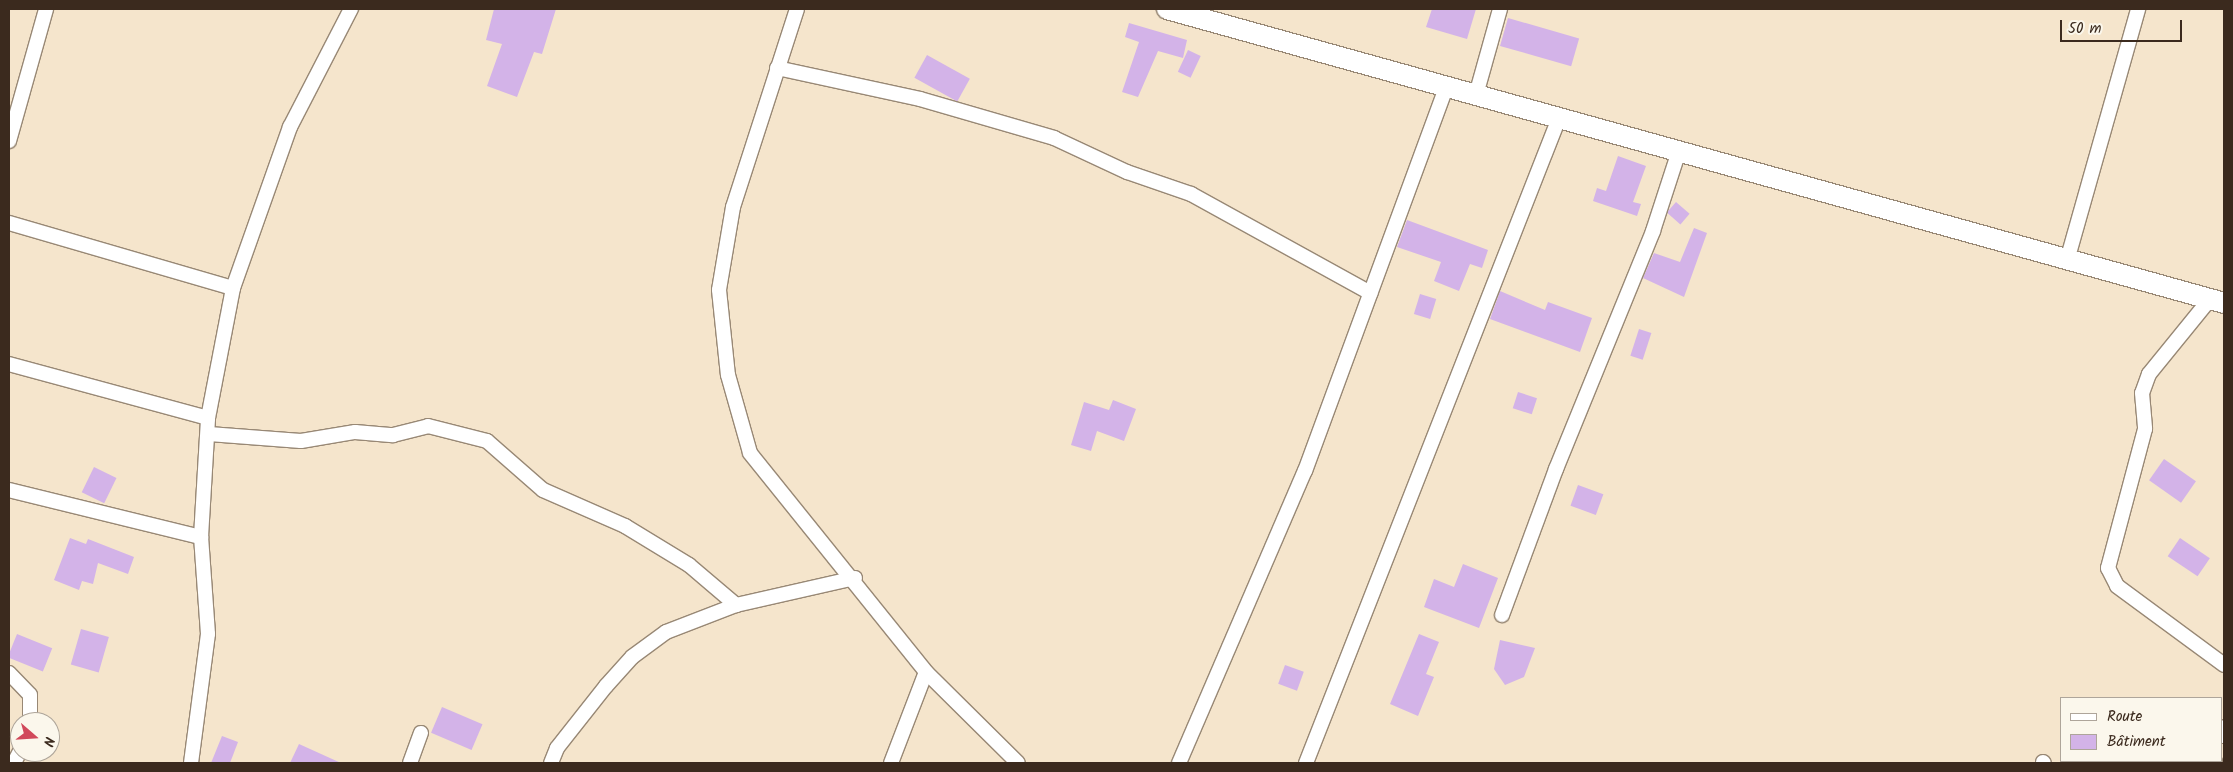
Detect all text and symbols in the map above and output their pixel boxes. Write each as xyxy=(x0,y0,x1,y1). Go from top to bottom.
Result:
scale bar xyxy=(2063,10,2186,42)
text: 50 m xyxy=(2068,17,2102,41)
legend xyxy=(2060,697,2223,762)
text: Route xyxy=(2107,705,2142,729)
north arrow xyxy=(10,712,60,762)
text: Bâtiment xyxy=(2107,730,2166,754)
text: N xyxy=(36,734,60,749)

